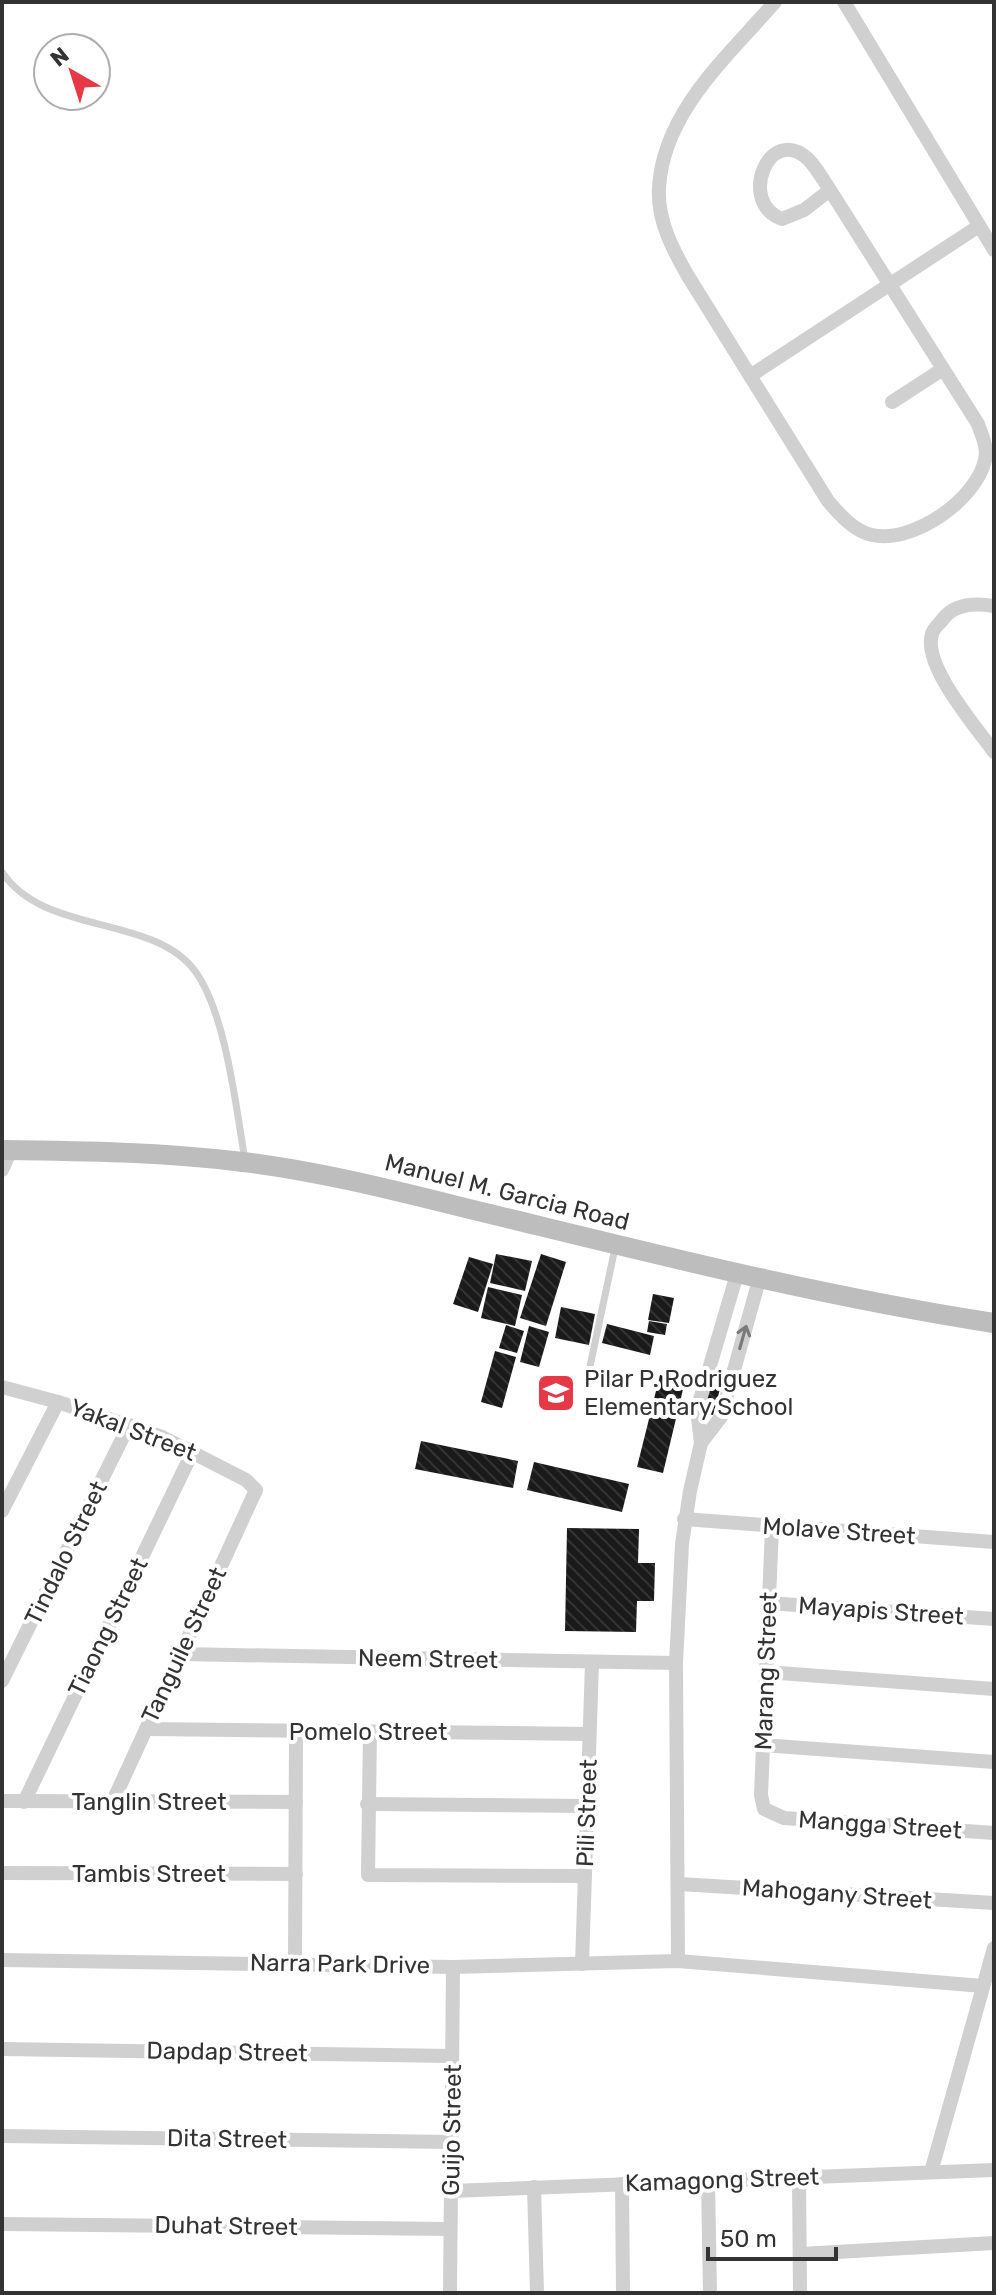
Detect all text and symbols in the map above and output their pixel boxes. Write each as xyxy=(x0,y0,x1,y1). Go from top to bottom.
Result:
north arrow xyxy=(32,32,112,112)
text: N xyxy=(45,41,74,72)
street label: Manuel M. Garcia Road xyxy=(382,1148,632,1236)
one-way arrow xyxy=(736,1325,751,1351)
place label: Pilar P. Rodriguez Elementary School xyxy=(584,1365,793,1421)
school or university icon: Pilar P. Rodriguez Elementary School xyxy=(535,1372,577,1414)
street label: Yakal Street xyxy=(66,1393,200,1467)
street label: Tindalo Street xyxy=(19,1476,113,1630)
street label: Molave Street xyxy=(762,1512,916,1550)
street label: Tiaong Street xyxy=(62,1553,154,1701)
street label: Tanguile Street xyxy=(136,1563,232,1727)
street label: Marang Street xyxy=(749,1591,783,1751)
street label: Mayapis Street xyxy=(797,1591,965,1631)
street label: Neem Street xyxy=(358,1644,498,1674)
street label: Pomelo Street xyxy=(289,1718,447,1746)
street label: Pili Street xyxy=(571,1758,603,1868)
street label: Tanglin Street xyxy=(71,1788,227,1816)
street label: Mangga Street xyxy=(797,1805,963,1845)
street label: Tambis Street xyxy=(72,1860,226,1888)
street label: Mahogany Street xyxy=(741,1873,933,1915)
street label: Narra Park Drive xyxy=(250,1948,430,1980)
street label: Dapdap Street xyxy=(146,2037,308,2067)
street label: Guijo Street xyxy=(437,2064,467,2196)
street label: Dita Street xyxy=(167,2124,287,2154)
street label: Kamagong Street xyxy=(624,2163,820,2197)
street label: Duhat Street xyxy=(154,2211,298,2241)
scale bar xyxy=(708,2211,836,2261)
text: 50 m xyxy=(720,2225,777,2253)

